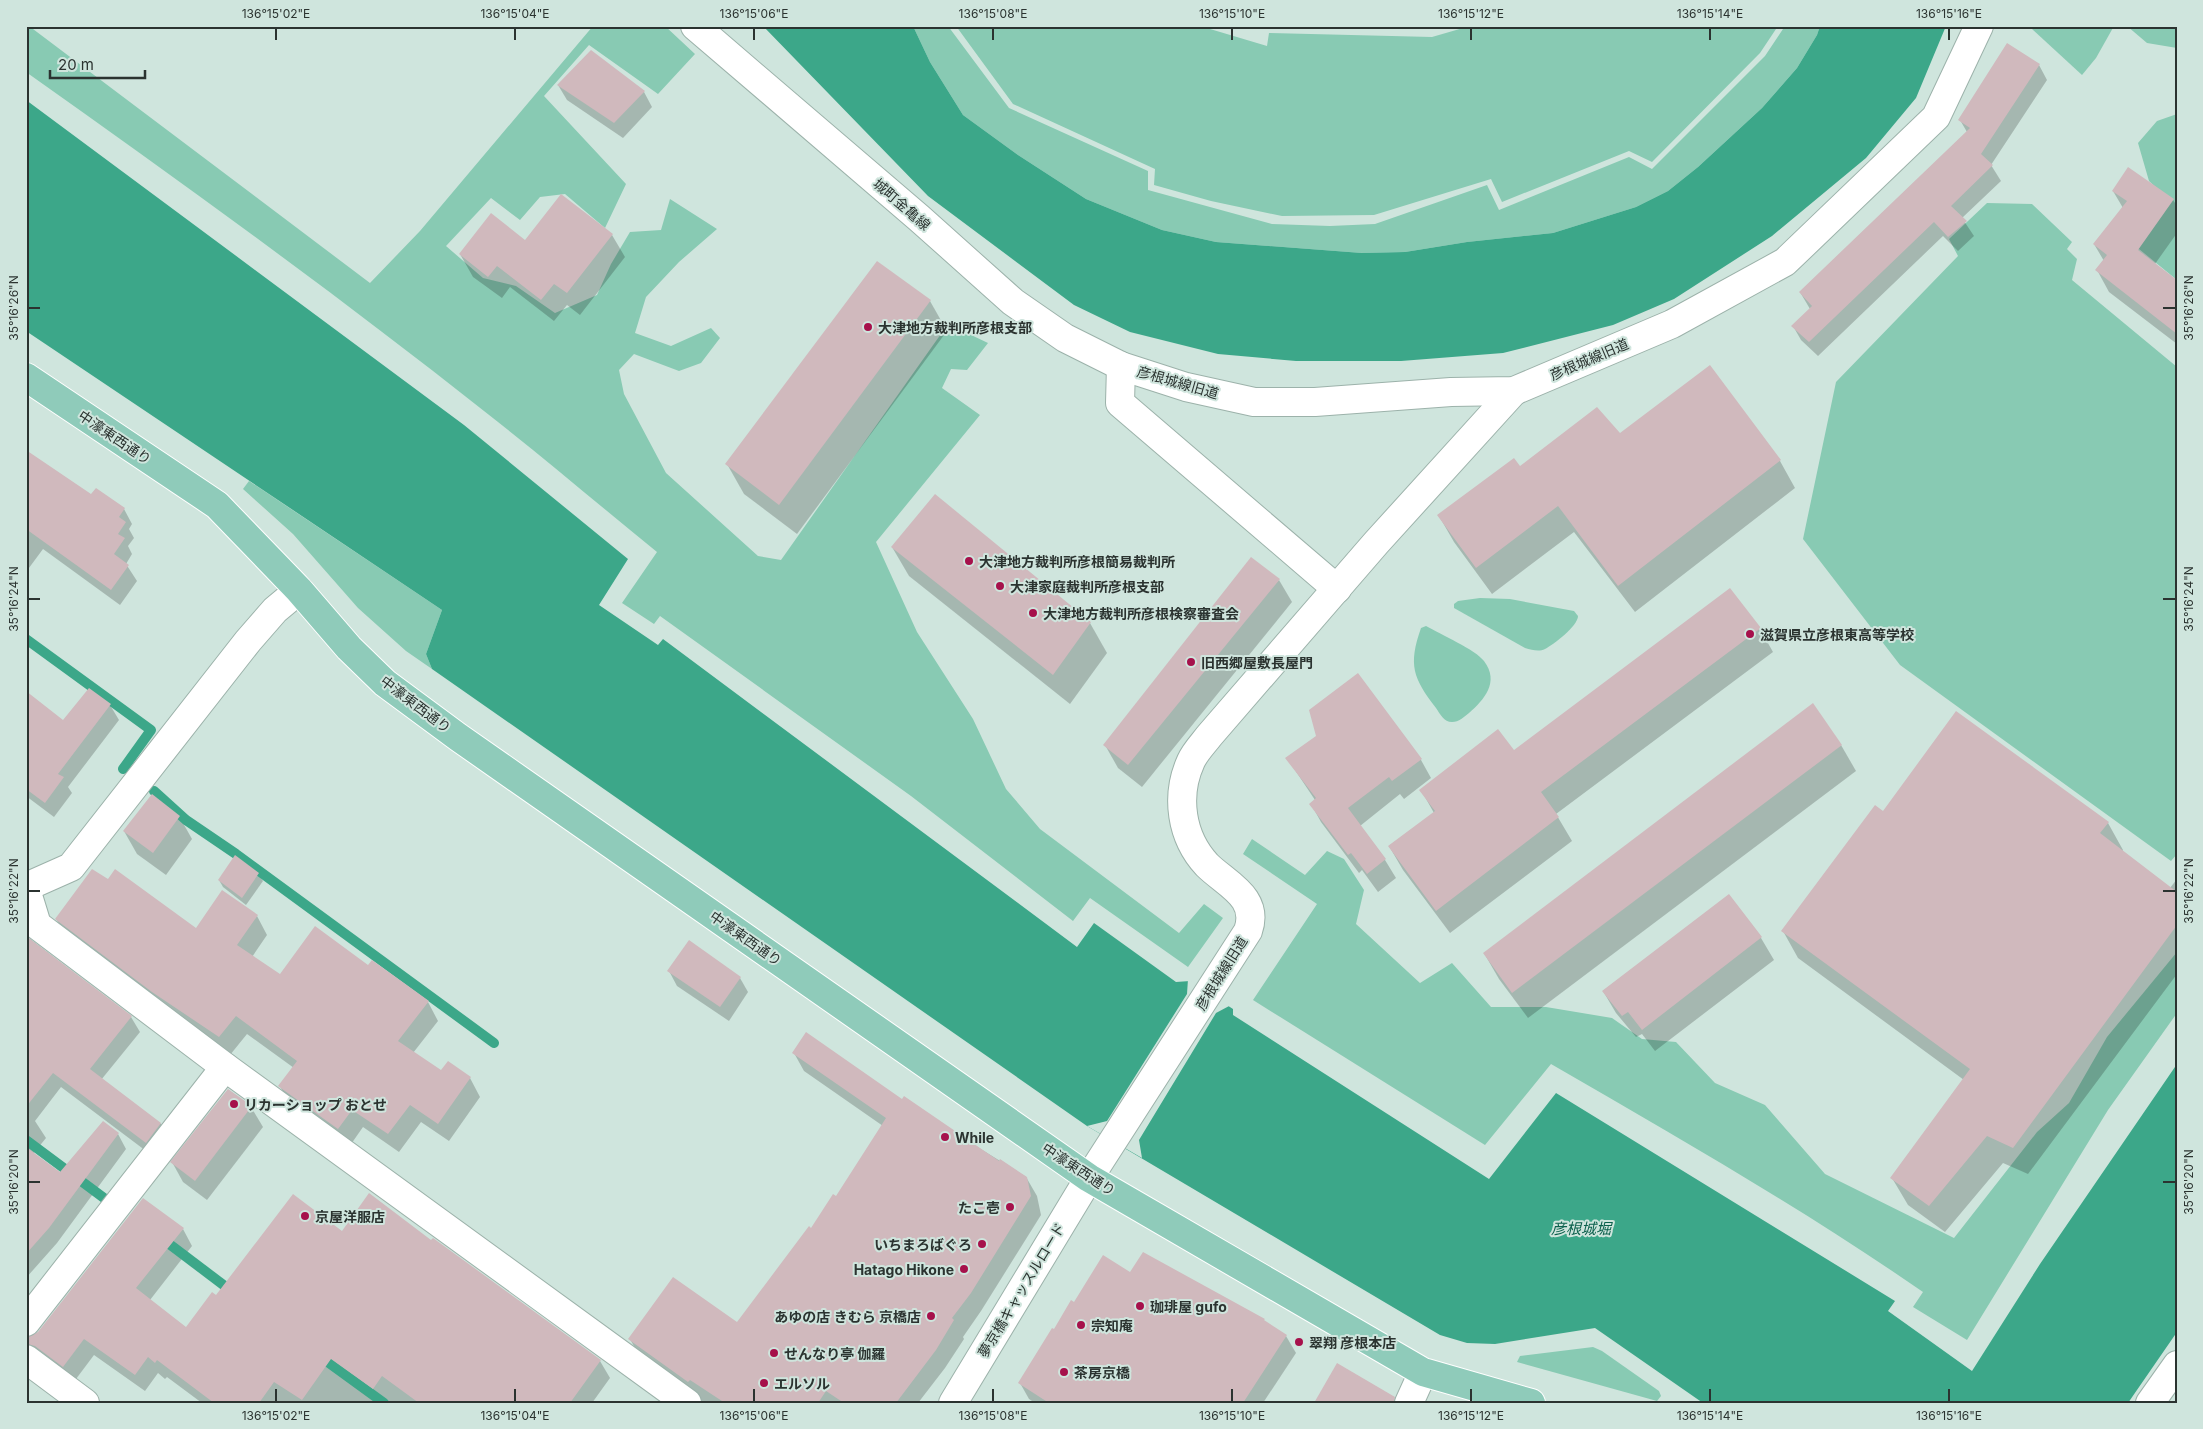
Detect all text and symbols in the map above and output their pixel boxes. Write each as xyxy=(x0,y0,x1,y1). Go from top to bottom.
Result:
text: 136°15'02"E xyxy=(242,6,310,21)
text: 136°15'04"E xyxy=(480,6,550,21)
text: 136°15'06"E xyxy=(720,6,788,21)
text: 136°15'08"E xyxy=(959,6,1027,21)
text: 136°15'10"E xyxy=(1199,6,1265,21)
text: 136°15'12"E xyxy=(1438,6,1504,21)
text: 136°15'14"E xyxy=(1677,6,1743,21)
text: 136°15'16"E xyxy=(1916,6,1982,21)
scale bar xyxy=(50,48,145,80)
text: 20 m xyxy=(58,55,94,74)
street label: 城町金亀線 xyxy=(870,175,934,233)
text: 35°16'26"N xyxy=(6,275,21,341)
text: 35°16'26"N xyxy=(2181,275,2196,341)
place label: 大津地方裁判所彦根支部 xyxy=(878,319,1032,336)
marker: 大津地方裁判所彦根支部 xyxy=(862,321,874,333)
street label: 彦根城線旧道 xyxy=(1547,335,1631,383)
street label: 彦根城線旧道 xyxy=(1135,362,1221,402)
street label: 中濠東西通り xyxy=(75,406,155,468)
place label: 大津地方裁判所彦根簡易裁判所 xyxy=(979,553,1175,570)
marker: 大津地方裁判所彦根簡易裁判所 xyxy=(963,555,975,567)
text: 35°16'24"N xyxy=(6,566,21,632)
text: 35°16'24"N xyxy=(2181,566,2196,632)
place label: 大津家庭裁判所彦根支部 xyxy=(1010,578,1164,595)
marker: 大津家庭裁判所彦根支部 xyxy=(994,580,1006,592)
place label: 大津地方裁判所彦根検察審査会 xyxy=(1043,605,1239,622)
marker: 大津地方裁判所彦根検察審査会 xyxy=(1027,607,1039,619)
place label: 滋賀県立彦根東高等学校 xyxy=(1760,626,1914,643)
marker: 滋賀県立彦根東高等学校 xyxy=(1744,628,1756,640)
place label: 旧西郷屋敷長屋門 xyxy=(1201,654,1313,671)
marker: 旧西郷屋敷長屋門 xyxy=(1185,656,1197,668)
street label: 中濠東西通り xyxy=(377,672,455,736)
text: 35°16'22"N xyxy=(6,858,21,924)
text: 35°16'22"N xyxy=(2181,858,2196,924)
street label: 中濠東西通り xyxy=(707,907,785,969)
street label: 彦根城線旧道 xyxy=(1192,933,1250,1013)
place label: リカーショップ おとせ xyxy=(244,1096,387,1113)
marker: リカーショップ おとせ xyxy=(228,1098,240,1110)
place label: While xyxy=(955,1129,994,1146)
marker: While xyxy=(939,1131,951,1143)
street label: 中濠東西通り xyxy=(1039,1139,1119,1199)
text: 35°16'20"N xyxy=(6,1149,21,1215)
text: 35°16'20"N xyxy=(2181,1149,2196,1215)
place label: たこ壱 xyxy=(958,1199,1000,1216)
marker: たこ壱 xyxy=(1004,1201,1016,1213)
place label: 京屋洋服店 xyxy=(315,1208,385,1225)
marker: 京屋洋服店 xyxy=(299,1210,311,1222)
water label: 彦根城堀 xyxy=(1551,1219,1613,1238)
street label: 夢京橋キャッスルロード xyxy=(974,1220,1068,1360)
place label: いちまろばぐろ xyxy=(874,1236,972,1253)
marker: いちまろばぐろ xyxy=(976,1238,988,1250)
place label: Hatago Hikone xyxy=(854,1261,954,1278)
marker: Hatago Hikone xyxy=(958,1263,970,1275)
place label: 珈琲屋 gufo xyxy=(1150,1298,1227,1315)
marker: 珈琲屋 gufo xyxy=(1134,1300,1146,1312)
place label: あゆの店 きむら 京橋店 xyxy=(774,1308,921,1325)
marker: あゆの店 きむら 京橋店 xyxy=(925,1310,937,1322)
place label: 宗知庵 xyxy=(1091,1317,1133,1334)
marker: 宗知庵 xyxy=(1075,1319,1087,1331)
place label: 翠翔 彦根本店 xyxy=(1309,1334,1396,1351)
marker: 翠翔 彦根本店 xyxy=(1293,1336,1305,1348)
place label: せんなり亭 伽羅 xyxy=(784,1345,885,1362)
marker: せんなり亭 伽羅 xyxy=(768,1347,780,1359)
place label: 茶房京橋 xyxy=(1074,1364,1130,1381)
marker: 茶房京橋 xyxy=(1058,1366,1070,1378)
place label: エルソル xyxy=(774,1375,830,1392)
marker: エルソル xyxy=(758,1377,770,1389)
text: 136°15'02"E xyxy=(242,1408,310,1423)
text: 136°15'04"E xyxy=(480,1408,550,1423)
text: 136°15'06"E xyxy=(720,1408,788,1423)
text: 136°15'08"E xyxy=(959,1408,1027,1423)
text: 136°15'10"E xyxy=(1199,1408,1265,1423)
text: 136°15'12"E xyxy=(1438,1408,1504,1423)
text: 136°15'14"E xyxy=(1677,1408,1743,1423)
text: 136°15'16"E xyxy=(1916,1408,1982,1423)

